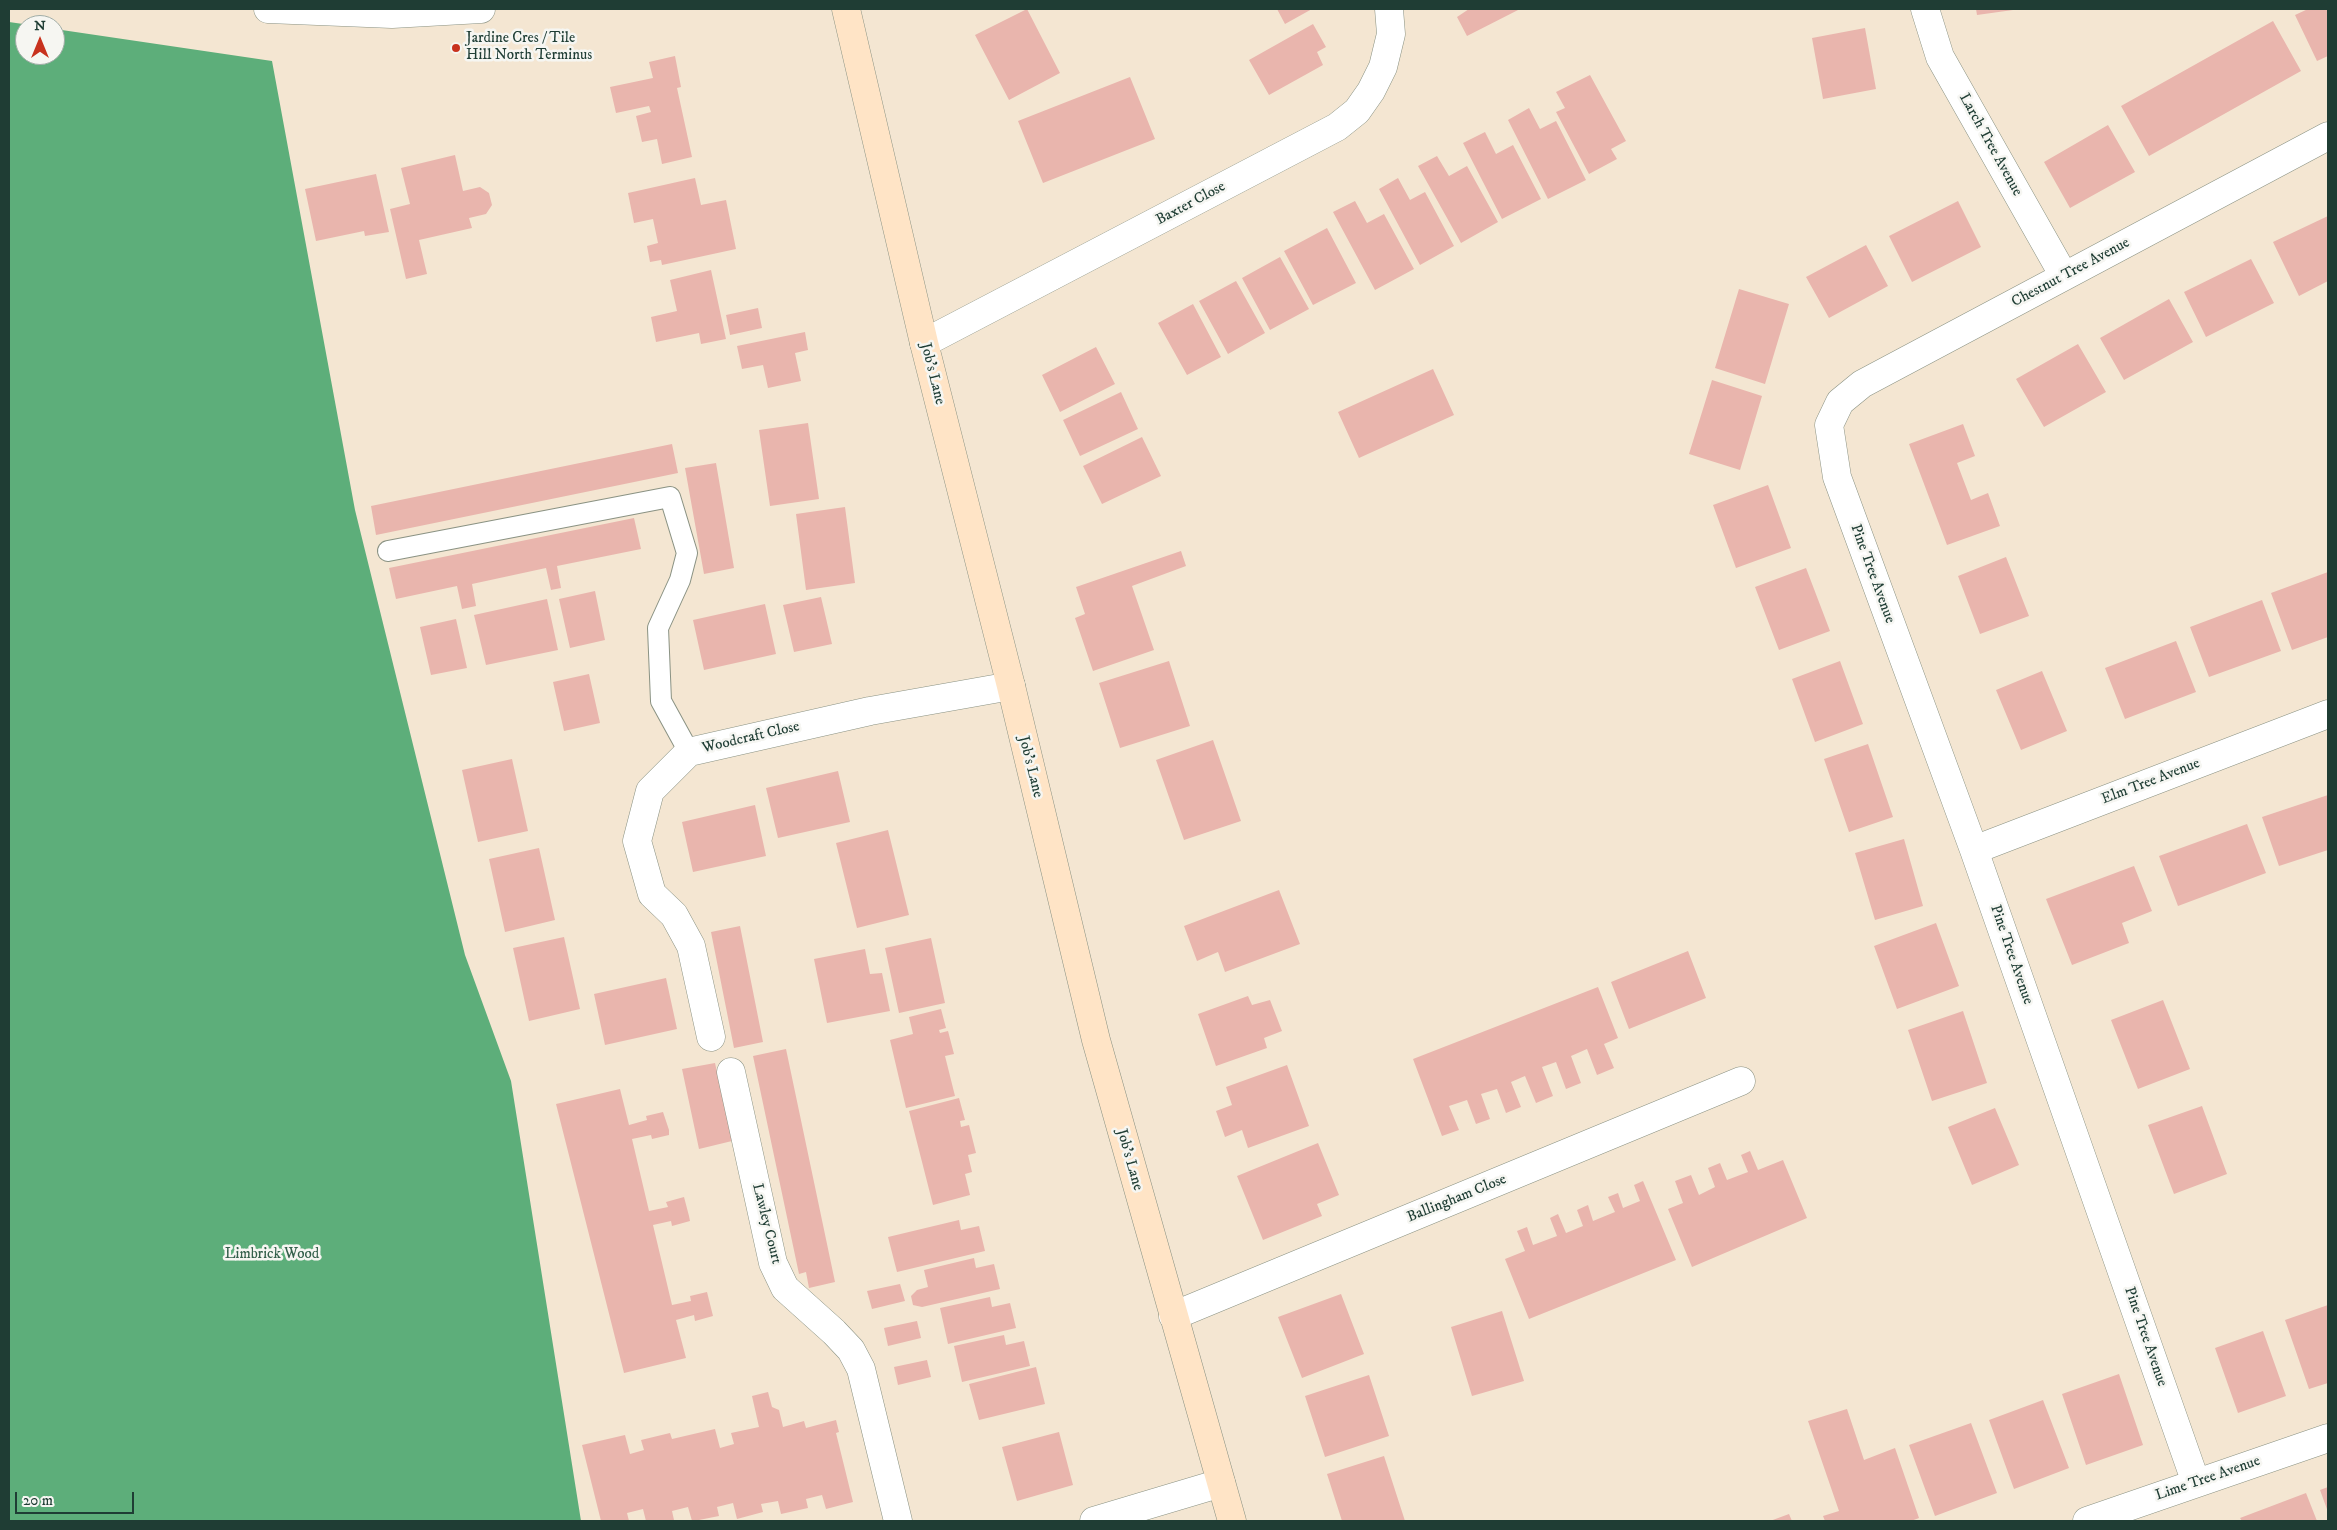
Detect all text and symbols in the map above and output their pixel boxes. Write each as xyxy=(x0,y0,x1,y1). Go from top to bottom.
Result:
north arrow xyxy=(15,15,65,65)
text: N xyxy=(34,17,46,35)
place label: Jardine Cres / Tile Hill North Terminus xyxy=(466,30,592,65)
marker: Jardine Cres / Tile Hill North Terminus xyxy=(450,42,462,54)
street label: Larch Tree Avenue xyxy=(1954,91,2026,199)
street label: Baxter Close xyxy=(1153,178,1229,230)
street label: Chestnut Tree Avenue xyxy=(2009,234,2133,312)
street label: Job's Lane xyxy=(916,341,948,407)
street label: Pine Tree Avenue xyxy=(1846,522,1898,626)
street label: Woodcraft Close xyxy=(701,718,801,758)
street label: Job's Lane xyxy=(1014,734,1046,800)
street label: Elm Tree Avenue xyxy=(2099,755,2203,809)
street label: Pine Tree Avenue xyxy=(1986,903,2036,1007)
street label: Job's Lane xyxy=(1112,1127,1146,1193)
street label: Ballingham Close xyxy=(1405,1171,1509,1227)
street label: Lawley Court xyxy=(747,1182,785,1266)
park label: Limbrick Wood xyxy=(225,1246,319,1264)
street label: Pine Tree Avenue xyxy=(2120,1285,2170,1389)
street label: Lime Tree Avenue xyxy=(2153,1453,2263,1505)
scale bar xyxy=(18,1482,136,1514)
text: 20 m xyxy=(23,1491,53,1510)

